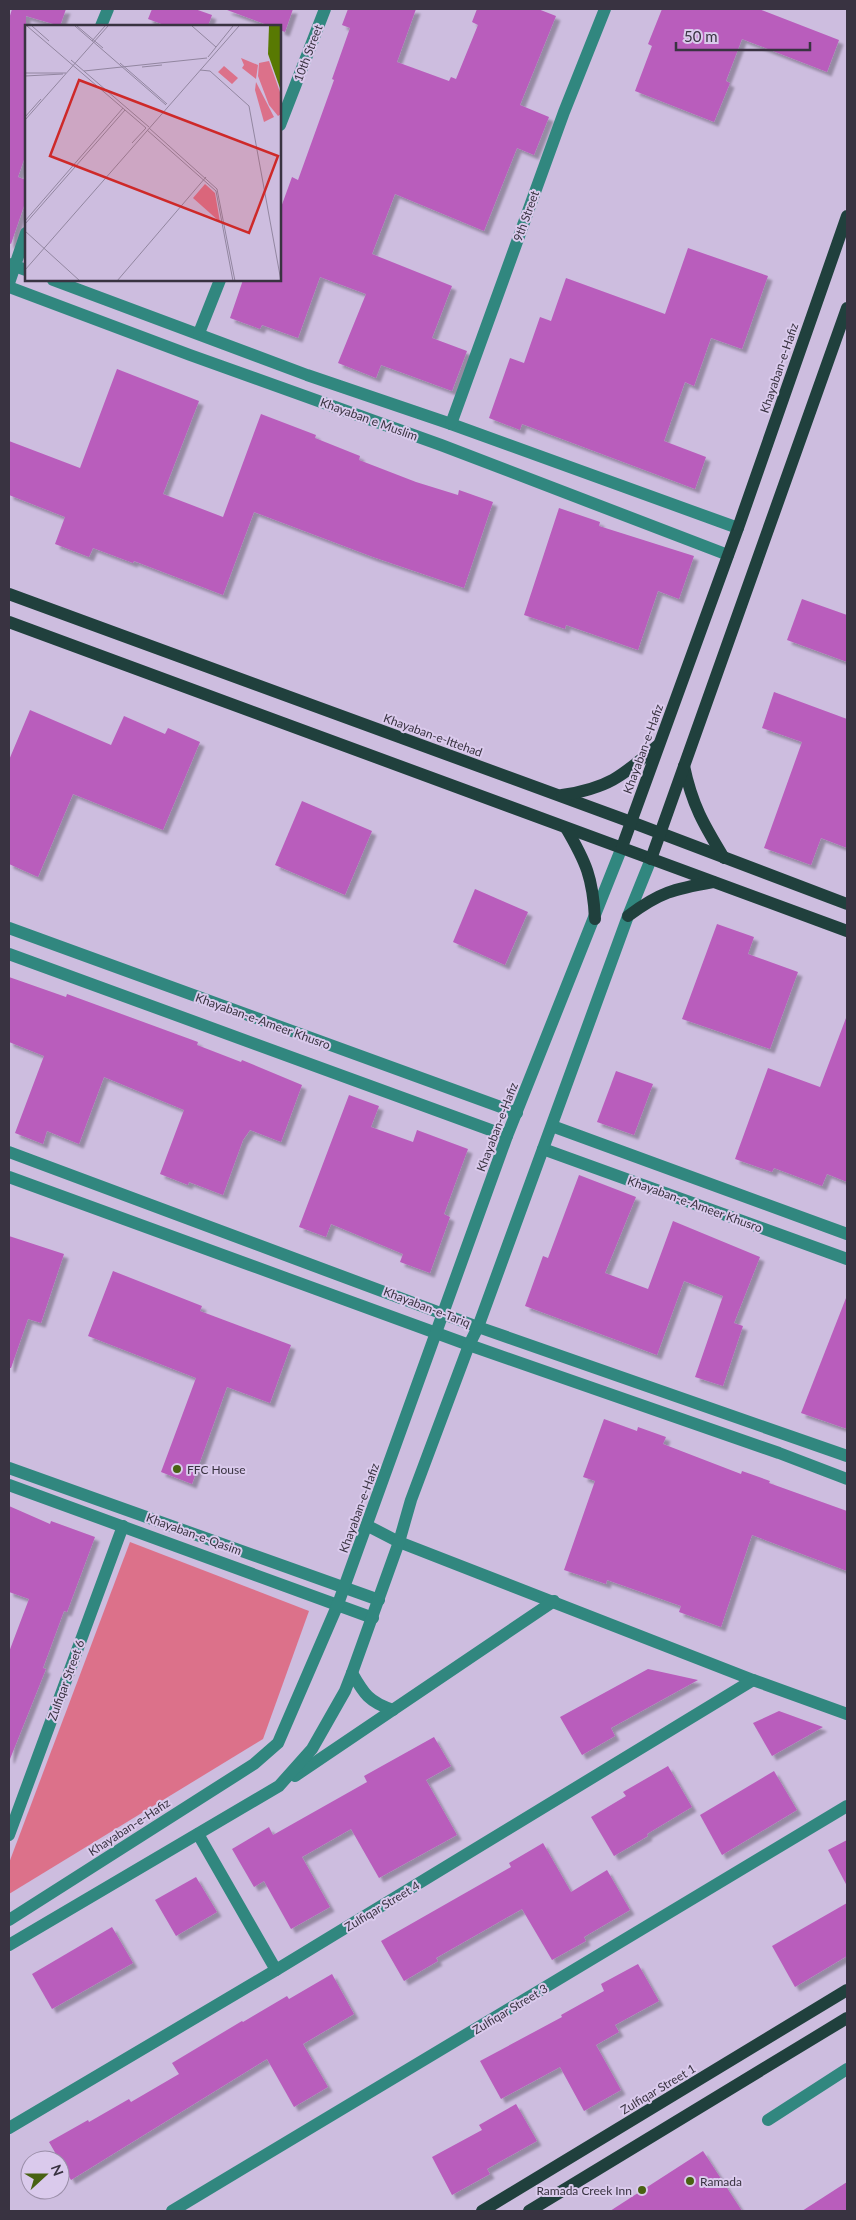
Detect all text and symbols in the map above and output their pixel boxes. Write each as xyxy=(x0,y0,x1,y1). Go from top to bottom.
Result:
scale bar xyxy=(676,20,810,52)
street label: 10th Street xyxy=(290,22,326,84)
inset map xyxy=(25,25,281,281)
text: 50 m xyxy=(684,27,718,45)
street label: 9th Street xyxy=(510,188,542,243)
street label: Khayaban-e-Hafiz xyxy=(757,320,802,415)
street label: Khayaban e Muslim xyxy=(318,394,420,444)
street label: Khayaban-e-Hafiz xyxy=(620,702,666,796)
street label: Khayaban-e-Ittehad xyxy=(381,710,485,760)
street label: Khayaban-e-Ameer Khusro xyxy=(194,990,333,1052)
street label: Khayaban-e-Hafiz xyxy=(473,1080,521,1174)
street label: Khayaban-e-Ameer Khusro xyxy=(626,1173,765,1235)
street label: Khayaban-e-Tariq xyxy=(381,1284,473,1330)
street label: Khayaban-e-Hafiz xyxy=(336,1461,382,1555)
place label: FFC House xyxy=(187,1462,246,1477)
marker: FFC House xyxy=(171,1463,183,1475)
street label: Khayaban-e-Qasim xyxy=(144,1510,244,1558)
street label: Zulfiqar Street 6 xyxy=(44,1638,88,1722)
street label: Khayaban-e-Hafiz xyxy=(85,1795,173,1859)
street label: Zulfiqar Street 4 xyxy=(342,1878,422,1934)
street label: Zulfiqar Street 3 xyxy=(470,1981,550,2037)
street label: Zulfiqar Street 1 xyxy=(618,2061,698,2117)
north arrow xyxy=(20,2150,70,2200)
text: N xyxy=(48,2162,67,2178)
place label: Ramada xyxy=(700,2174,742,2189)
marker: Ramada xyxy=(684,2175,696,2187)
place label: Ramada Creek Inn xyxy=(536,2183,632,2198)
marker: Ramada Creek Inn xyxy=(636,2184,648,2196)

